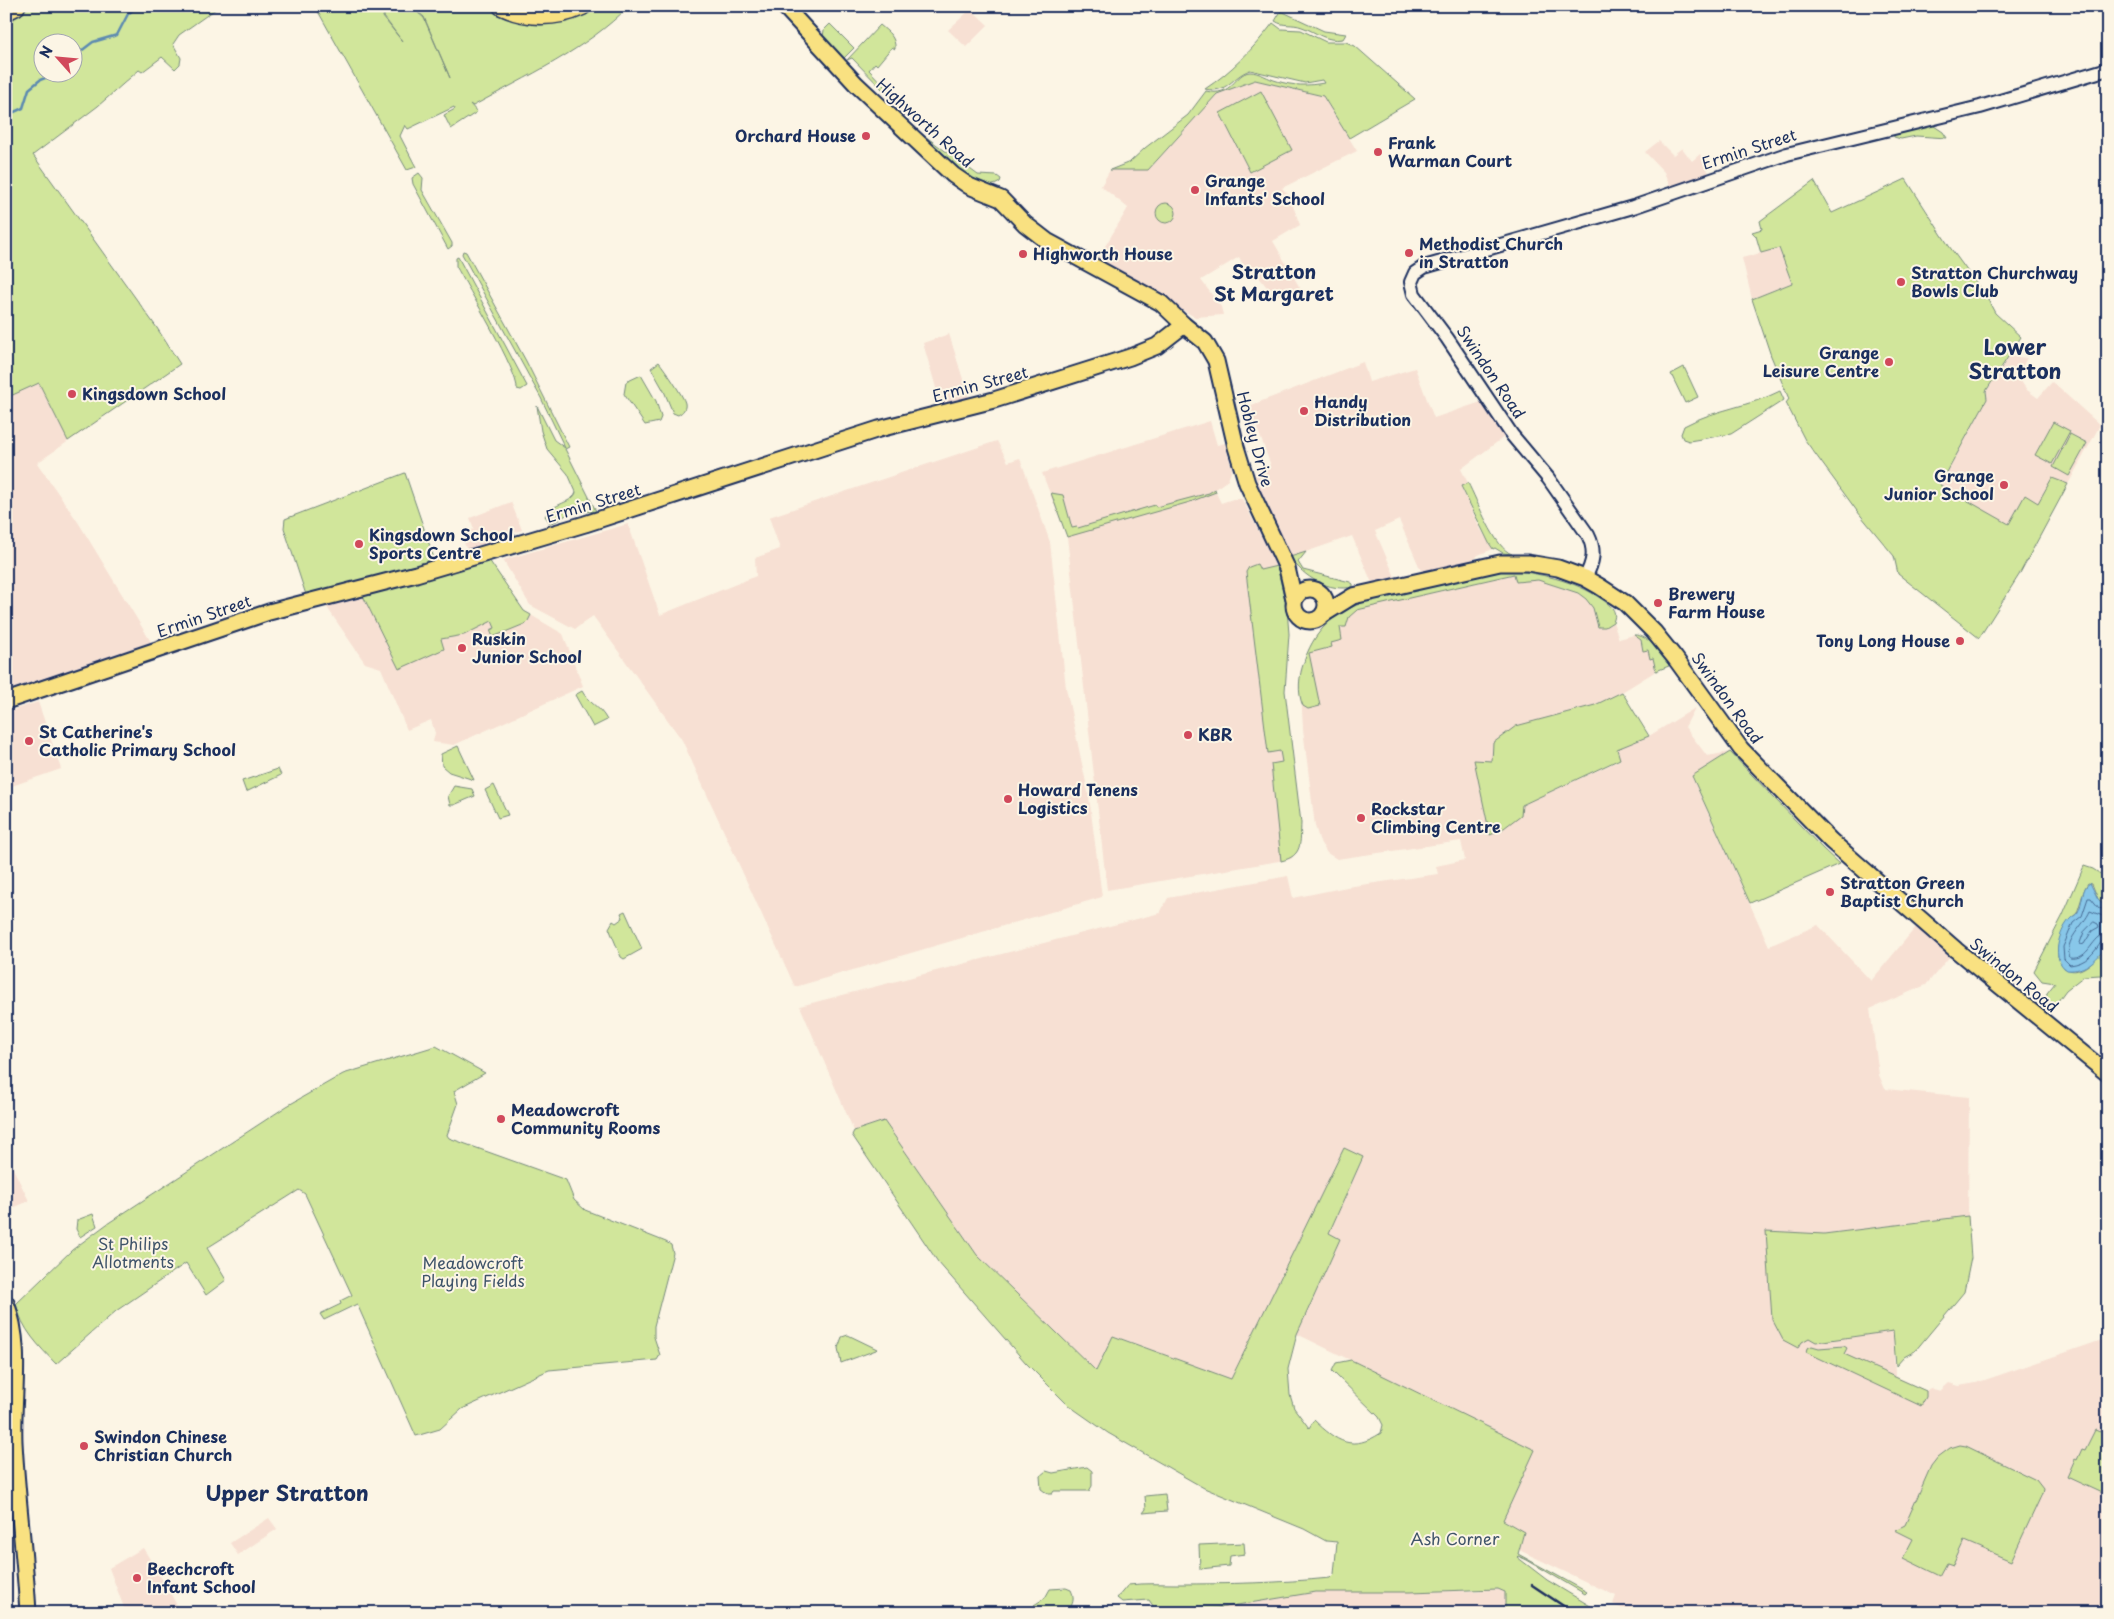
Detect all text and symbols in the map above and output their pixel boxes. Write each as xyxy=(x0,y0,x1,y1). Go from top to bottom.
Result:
north arrow xyxy=(32,32,82,82)
text: N xyxy=(34,42,58,62)
street label: Highworth Road xyxy=(872,72,980,173)
street label: Ermin Street xyxy=(1698,121,1799,175)
place label: Orchard House xyxy=(735,123,856,147)
marker: Orchard House xyxy=(860,130,872,142)
place label: Frank Warman Court xyxy=(1388,130,1513,172)
marker: Frank Warman Court xyxy=(1372,146,1384,158)
place label: Grange Infants' School xyxy=(1205,168,1325,210)
marker: Grange Infants' School xyxy=(1189,184,1201,196)
place label: Methodist Church in Stratton xyxy=(1419,231,1563,273)
place label: Highworth House xyxy=(1033,241,1173,265)
marker: Methodist Church in Stratton xyxy=(1403,247,1415,259)
marker: Highworth House xyxy=(1017,248,1029,260)
district label: Stratton St Margaret xyxy=(1214,257,1334,307)
place label: Stratton Churchway Bowls Club xyxy=(1911,260,2078,302)
marker: Stratton Churchway Bowls Club xyxy=(1895,276,1907,288)
street label: Swindon Road xyxy=(1452,320,1532,423)
district label: Lower Stratton xyxy=(1968,330,2062,386)
place label: Grange Leisure Centre xyxy=(1763,340,1879,382)
marker: Grange Leisure Centre xyxy=(1883,356,1895,368)
street label: Ermin Street xyxy=(929,359,1030,407)
place label: Kingsdown School xyxy=(82,381,226,405)
marker: Kingsdown School xyxy=(66,388,78,400)
street label: Hobley Drive xyxy=(1232,388,1280,489)
place label: Handy Distribution xyxy=(1314,389,1411,431)
marker: Handy Distribution xyxy=(1298,405,1310,417)
place label: Grange Junior School xyxy=(1884,463,1994,505)
street label: Ermin Street xyxy=(542,476,643,528)
marker: Grange Junior School xyxy=(1998,479,2010,491)
place label: Kingsdown School Sports Centre xyxy=(369,522,513,564)
marker: Kingsdown School Sports Centre xyxy=(353,538,365,550)
place label: Brewery Farm House xyxy=(1668,581,1765,623)
street label: Ermin Street xyxy=(153,588,254,642)
marker: Brewery Farm House xyxy=(1652,597,1664,609)
place label: Ruskin Junior School xyxy=(472,626,582,668)
place label: Tony Long House xyxy=(1816,628,1950,652)
marker: Tony Long House xyxy=(1954,635,1966,647)
marker: Ruskin Junior School xyxy=(456,642,468,654)
street label: Swindon Road xyxy=(1686,647,1769,748)
place label: St Catherine's Catholic Primary School xyxy=(39,719,236,761)
place label: KBR xyxy=(1198,722,1233,746)
marker: KBR xyxy=(1182,729,1194,741)
marker: St Catherine's Catholic Primary School xyxy=(23,735,35,747)
place label: Howard Tenens Logistics xyxy=(1018,777,1138,819)
marker: Howard Tenens Logistics xyxy=(1002,793,1014,805)
place label: Rockstar Climbing Centre xyxy=(1371,796,1501,838)
marker: Rockstar Climbing Centre xyxy=(1355,812,1367,824)
place label: Stratton Green Baptist Church xyxy=(1840,870,1965,912)
marker: Stratton Green Baptist Church xyxy=(1824,886,1836,898)
street label: Swindon Road xyxy=(1965,931,2064,1018)
place label: Meadowcroft Community Rooms xyxy=(511,1097,660,1139)
marker: Meadowcroft Community Rooms xyxy=(495,1113,507,1125)
park label: St Philips Allotments xyxy=(92,1231,174,1273)
park label: Meadowcroft Playing Fields xyxy=(421,1250,525,1292)
place label: Swindon Chinese Christian Church xyxy=(94,1424,232,1466)
marker: Swindon Chinese Christian Church xyxy=(78,1440,90,1452)
district label: Upper Stratton xyxy=(205,1476,369,1508)
park label: Ash Corner xyxy=(1411,1526,1500,1550)
place label: Beechcroft Infant School xyxy=(147,1556,256,1598)
marker: Beechcroft Infant School xyxy=(131,1572,143,1584)

